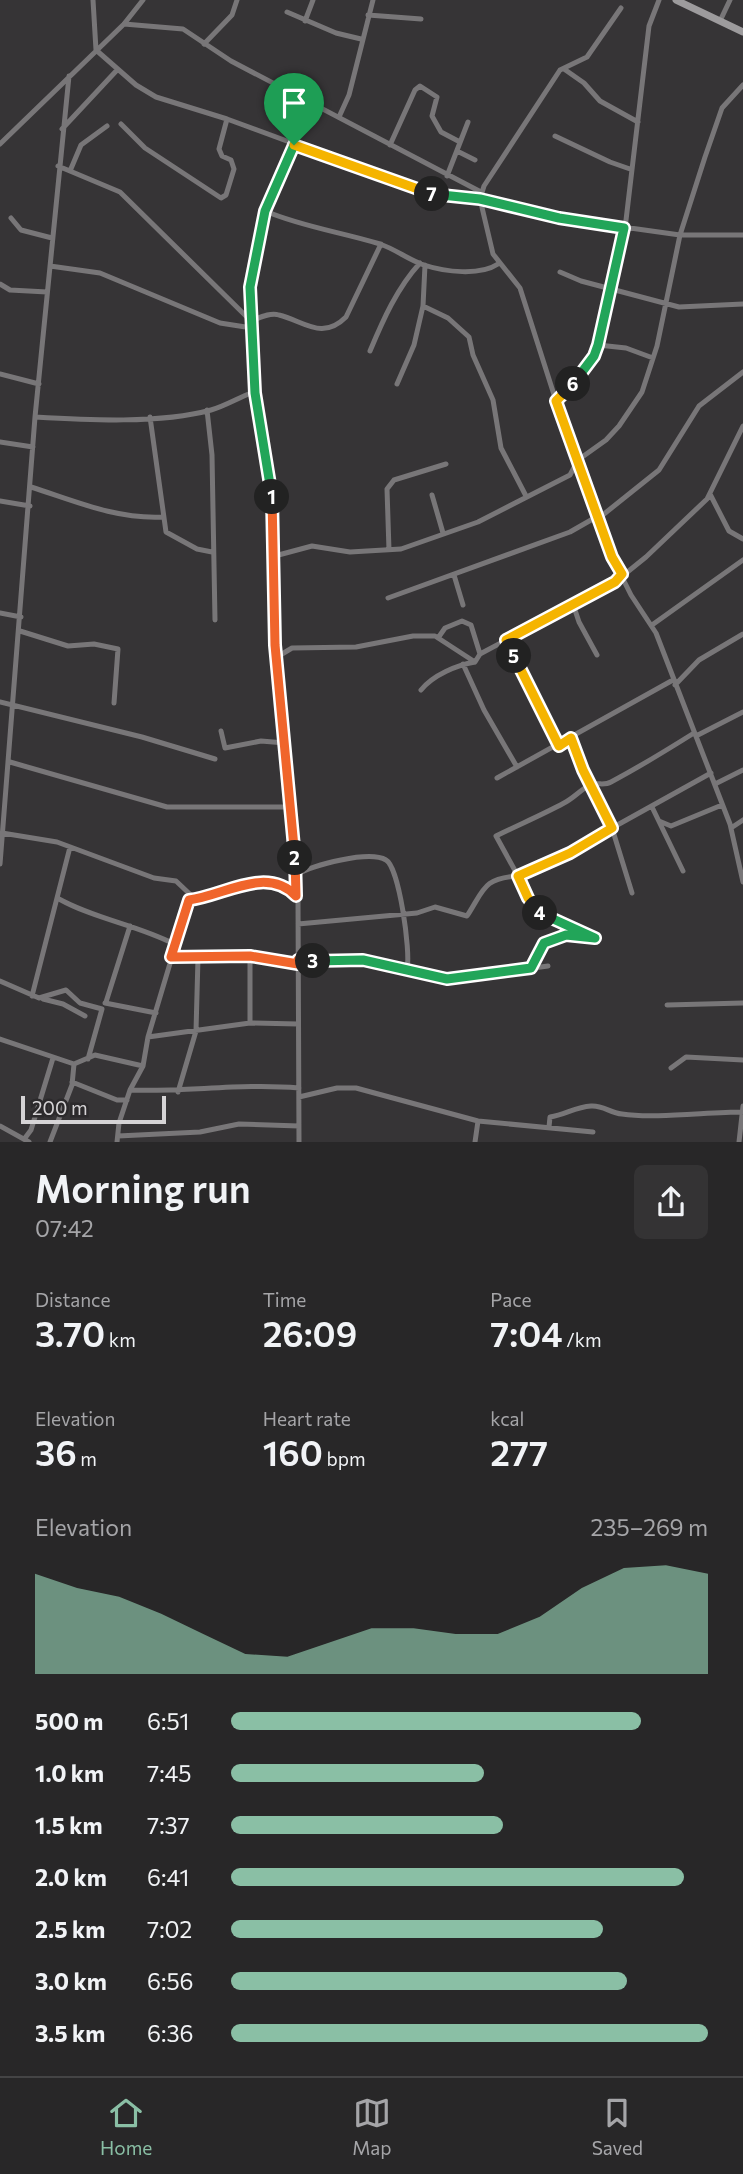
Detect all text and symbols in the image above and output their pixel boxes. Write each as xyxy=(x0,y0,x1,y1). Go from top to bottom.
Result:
pin xyxy=(264,73,324,145)
icon: arrive xyxy=(275,84,313,122)
pin: 7 xyxy=(414,176,450,212)
text: 7 xyxy=(426,182,437,205)
pin: 6 xyxy=(556,366,590,402)
text: 6 xyxy=(567,372,578,395)
pin: 1 xyxy=(254,480,290,514)
text: 1 xyxy=(267,485,276,508)
pin: 5 xyxy=(496,638,532,674)
text: 5 xyxy=(508,644,519,667)
pin: 2 xyxy=(278,840,312,876)
text: 2 xyxy=(289,846,300,869)
pin: 4 xyxy=(522,895,558,930)
text: 4 xyxy=(534,901,545,924)
pin: 3 xyxy=(296,944,330,978)
text: 3 xyxy=(307,949,318,972)
scale bar xyxy=(21,1092,166,1124)
text: 200 m xyxy=(32,1096,88,1119)
text: Morning run xyxy=(35,1164,251,1211)
button: share xyxy=(634,1165,708,1239)
text: 07:42 xyxy=(35,1214,94,1242)
text: Distance xyxy=(35,1288,111,1311)
text: Time xyxy=(263,1288,306,1311)
text: Pace xyxy=(490,1288,532,1311)
text: 3.70 xyxy=(35,1311,105,1354)
text: 26:09 xyxy=(263,1311,357,1354)
text: 7:04 xyxy=(490,1311,563,1354)
text: km xyxy=(105,1328,136,1351)
text: /km xyxy=(563,1328,602,1351)
text: Elevation xyxy=(35,1407,115,1430)
text: Heart rate xyxy=(263,1407,351,1430)
text: kcal xyxy=(490,1407,524,1430)
text: 36 xyxy=(35,1430,77,1473)
text: 160 xyxy=(263,1430,323,1473)
text: 277 xyxy=(490,1430,548,1473)
text: m xyxy=(77,1447,97,1470)
text: bpm xyxy=(323,1447,366,1470)
text: Elevation xyxy=(35,1513,132,1541)
text: 235–269 m xyxy=(591,1513,708,1541)
text: 500 m xyxy=(35,1707,103,1735)
text: 6:51 xyxy=(147,1707,189,1735)
text: 1.0 km xyxy=(35,1759,104,1787)
text: 7:45 xyxy=(147,1759,192,1787)
text: 1.5 km xyxy=(35,1811,103,1839)
text: 7:37 xyxy=(147,1811,190,1839)
text: 2.0 km xyxy=(35,1863,107,1891)
text: 6:41 xyxy=(147,1863,189,1891)
text: 2.5 km xyxy=(35,1915,105,1943)
text: 7:02 xyxy=(147,1915,192,1943)
text: 3.0 km xyxy=(35,1967,107,1995)
text: 6:56 xyxy=(147,1967,194,1995)
text: 3.5 km xyxy=(35,2019,105,2047)
text: 6:36 xyxy=(147,2019,193,2047)
tab: Home xyxy=(100,2094,152,2159)
tab: Map xyxy=(352,2094,392,2159)
tab: Saved xyxy=(592,2094,643,2159)

